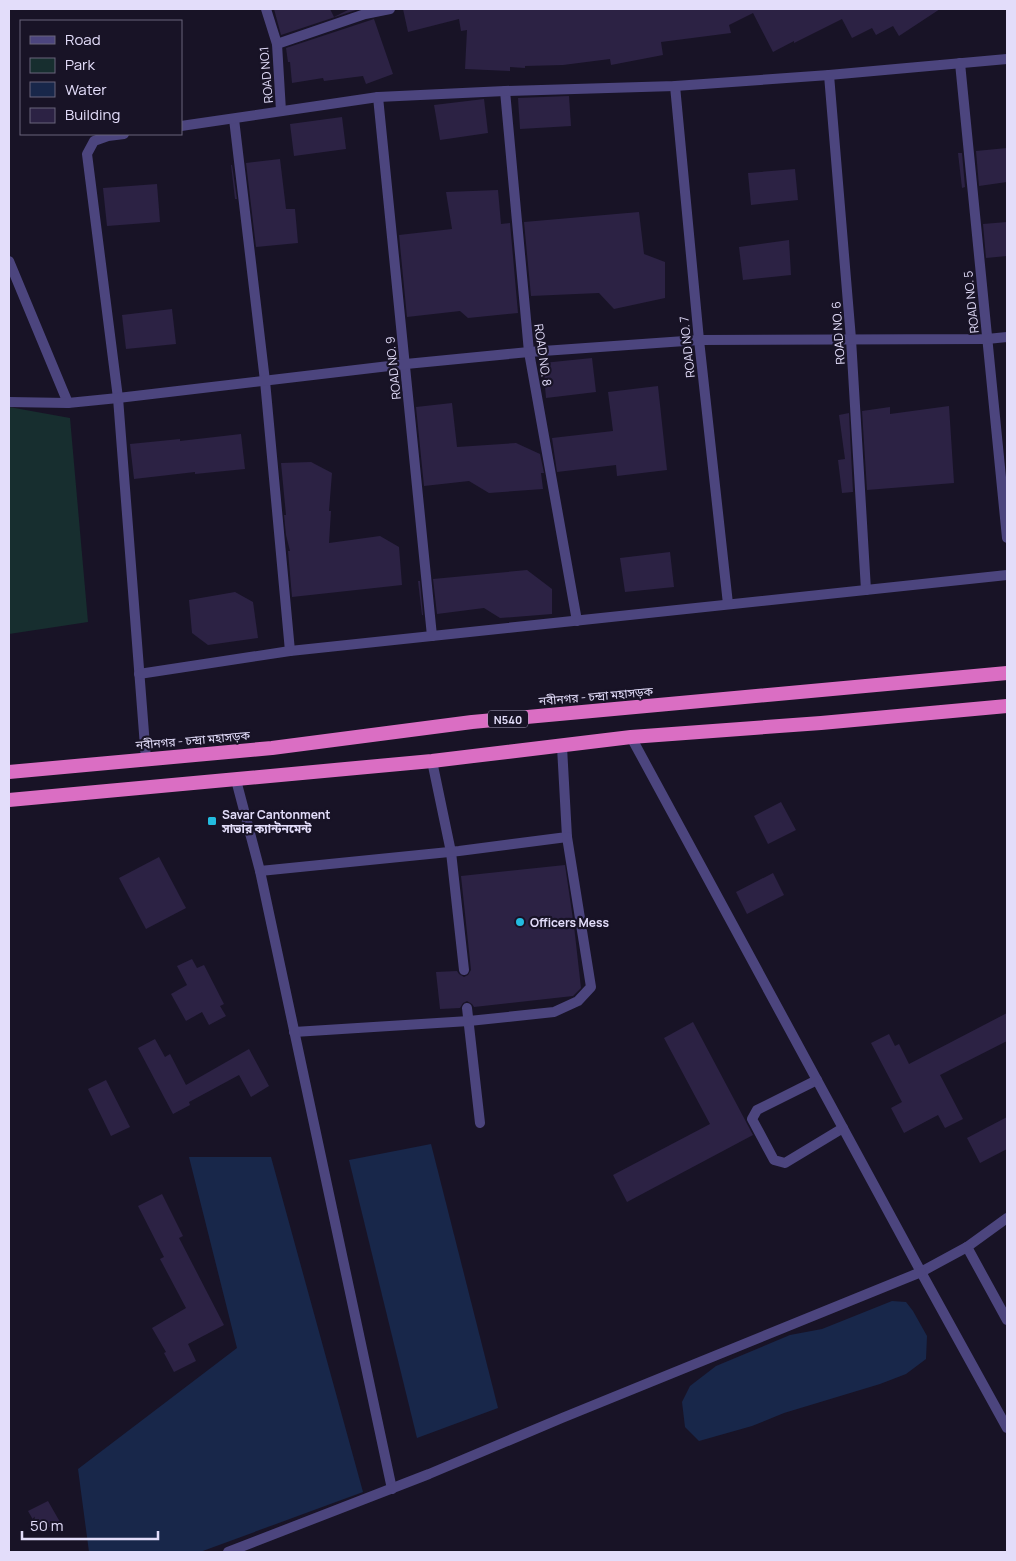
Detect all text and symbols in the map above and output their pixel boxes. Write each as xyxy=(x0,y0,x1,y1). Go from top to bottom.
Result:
legend xyxy=(20,20,182,135)
text: Road xyxy=(65,29,101,50)
street label: ROAD NO.1 xyxy=(255,46,277,104)
text: Park xyxy=(65,54,95,75)
text: Water xyxy=(65,79,107,100)
text: Building xyxy=(65,104,120,125)
street label: ROAD NO. 5 xyxy=(959,270,983,334)
street label: ROAD NO. 6 xyxy=(827,301,849,365)
street label: ROAD NO. 7 xyxy=(675,315,699,379)
street label: ROAD NO. 8 xyxy=(530,323,556,387)
street label: ROAD NO. 9 xyxy=(381,336,405,400)
street label: নবীনগর - চন্দ্রা মহাসড়ক xyxy=(537,683,654,710)
road number: N540 xyxy=(488,711,528,728)
street label: নবীনগর - চন্দ্রা মহাসড়ক xyxy=(134,727,251,754)
place label: Savar Cantonment সাভার ক্যান্টনমেন্ট xyxy=(221,806,330,837)
marker: Savar Cantonment সাভার ক্যান্টনমেন্ট xyxy=(206,815,218,827)
place label: Officers Mess xyxy=(530,914,609,931)
marker: Officers Mess xyxy=(514,916,526,928)
scale bar xyxy=(22,1508,159,1540)
text: 50 m xyxy=(30,1515,64,1536)

